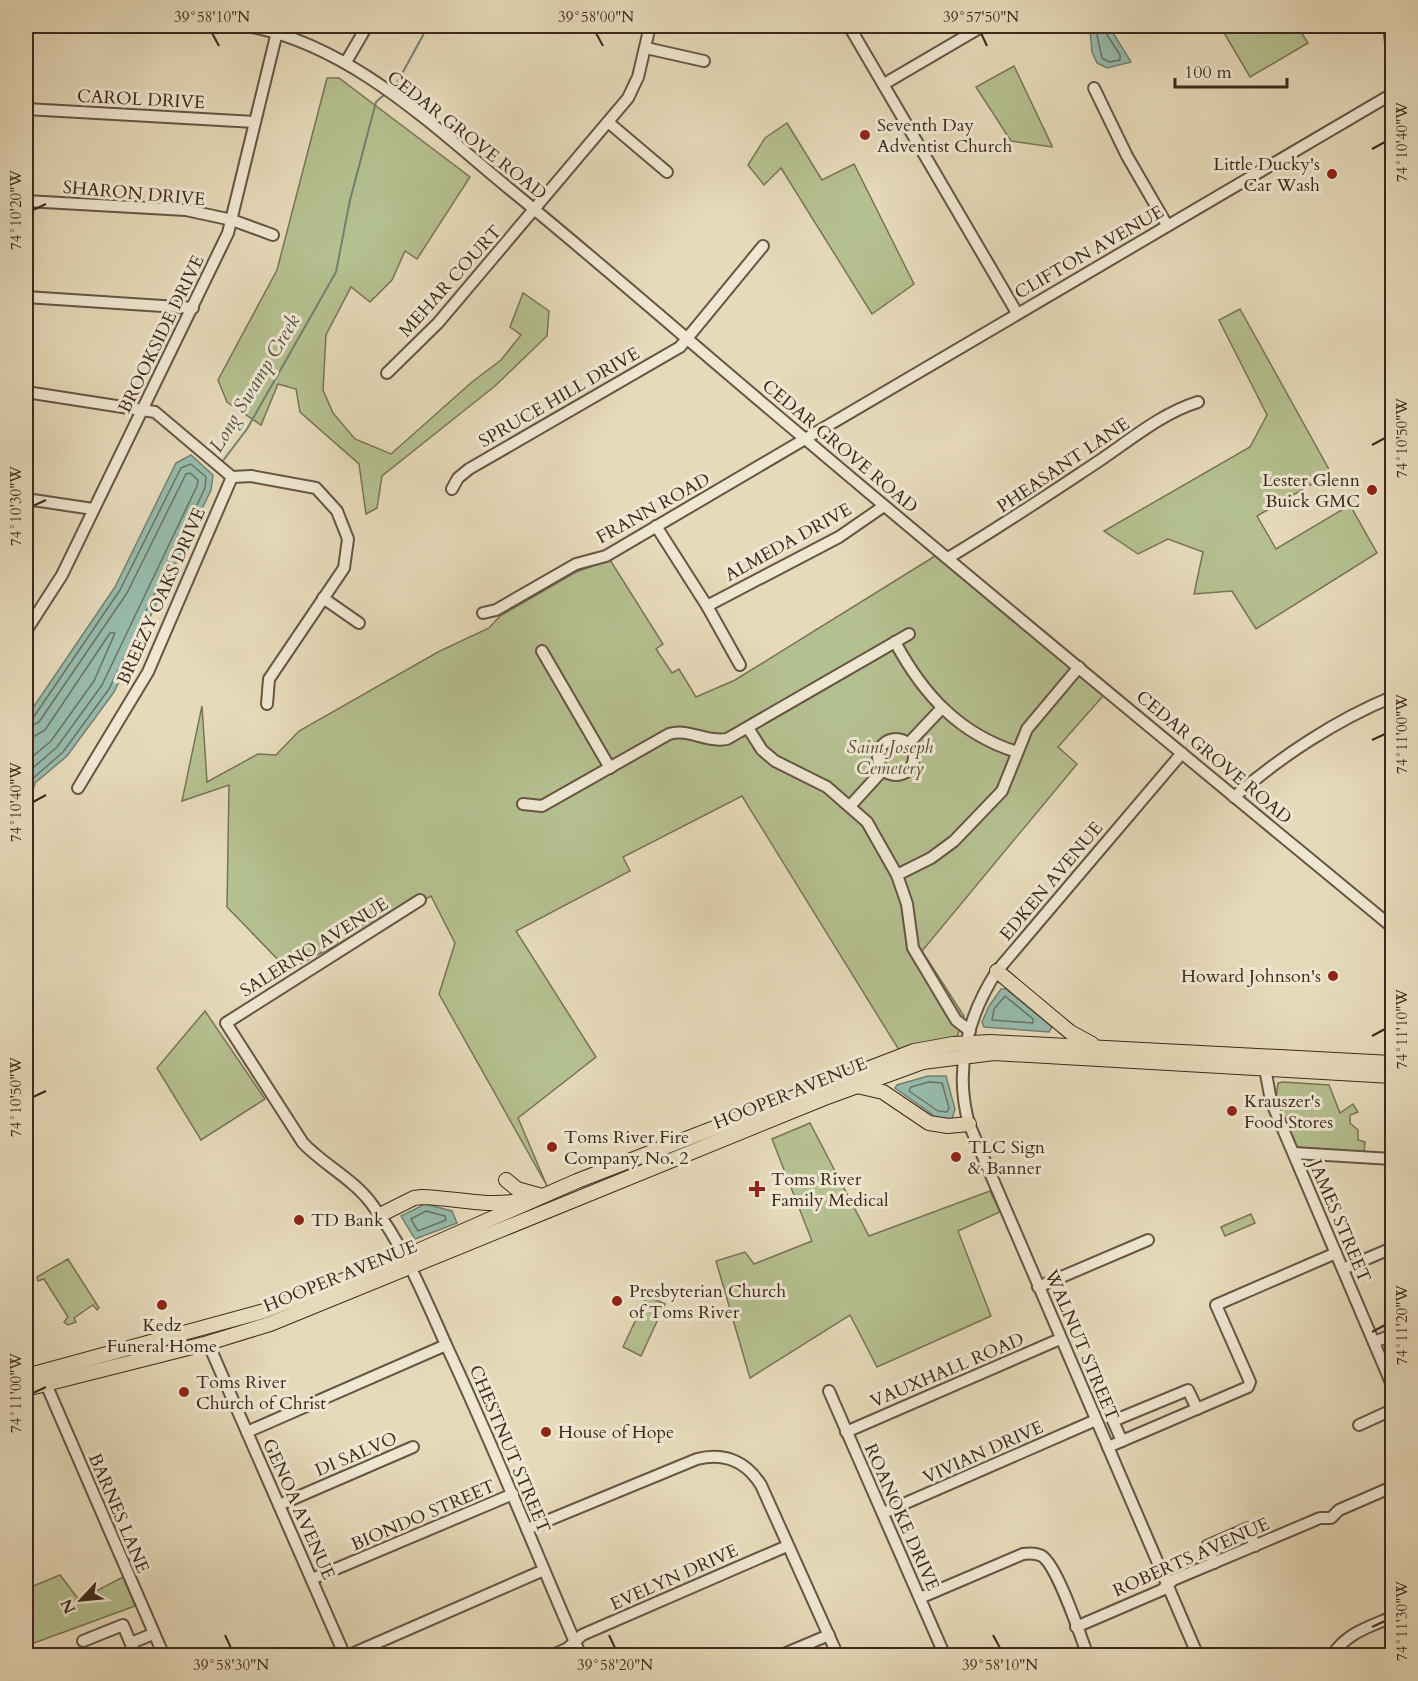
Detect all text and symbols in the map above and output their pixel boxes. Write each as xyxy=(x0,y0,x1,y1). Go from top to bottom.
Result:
text: 39°58'10"N xyxy=(174,7,250,27)
text: 39°58'00"N xyxy=(558,7,634,27)
text: 39°57'50"N xyxy=(943,7,1019,27)
scale bar xyxy=(1175,51,1288,89)
text: 100 m xyxy=(1184,60,1232,85)
street label: CEDAR GROVE ROAD xyxy=(382,65,552,206)
street label: CAROL DRIVE xyxy=(76,84,205,115)
text: 74°10'40"W xyxy=(1392,102,1412,182)
place label: Seventh Day Adventist Church xyxy=(877,113,1012,159)
marker: Seventh Day Adventist Church xyxy=(858,128,872,142)
place label: Little Ducky's Car Wash xyxy=(1213,152,1320,198)
marker: Little Ducky's Car Wash xyxy=(1325,167,1339,181)
text: 74°10'20"W xyxy=(6,170,26,250)
street label: SHARON DRIVE xyxy=(62,175,206,212)
street label: CLIFTON AVENUE xyxy=(1010,200,1168,305)
street label: MEHAR COURT xyxy=(393,220,507,343)
street label: BROOKSIDE DRIVE xyxy=(112,251,211,417)
water label: Long Swamp Creek xyxy=(203,309,306,457)
street label: SPRUCE HILL DRIVE xyxy=(474,341,644,454)
street label: CEDAR GROVE ROAD xyxy=(756,374,923,519)
text: 74°10'50"W xyxy=(1392,398,1412,478)
street label: PHEASANT LANE xyxy=(992,412,1135,519)
text: 74°10'30"W xyxy=(6,466,26,546)
street label: FRANN ROAD xyxy=(592,467,715,550)
place label: Lester Glenn Buick GMC xyxy=(1262,468,1361,514)
marker: Lester Glenn Buick GMC xyxy=(1365,483,1379,497)
street label: ALMEDA DRIVE xyxy=(720,497,856,588)
street label: BREEZY OAKS DRIVE xyxy=(111,504,212,689)
street label: CEDAR GROVE ROAD xyxy=(1130,685,1297,830)
text: 74°11'00"W xyxy=(1392,694,1412,774)
park label: Saint Joseph Cemetery xyxy=(847,735,934,781)
text: 74°10'40"W xyxy=(6,762,26,842)
street label: EDKEN AVENUE xyxy=(994,816,1109,946)
street label: SALERNO AVENUE xyxy=(235,892,393,1003)
place label: Howard Johnson's xyxy=(1181,964,1321,989)
marker: Howard Johnson's xyxy=(1326,969,1340,983)
text: 74°11'10"W xyxy=(1392,989,1412,1069)
street label: HOOPER AVENUE xyxy=(710,1051,871,1136)
text: 74°10'50"W xyxy=(6,1057,26,1137)
place label: Krauszer's Food Stores xyxy=(1244,1089,1333,1135)
marker: Krauszer's Food Stores xyxy=(1225,1104,1239,1118)
place label: Toms River Fire Company No. 2 xyxy=(564,1125,689,1171)
place label: TLC Sign & Banner xyxy=(968,1135,1046,1181)
marker: Toms River Fire Company No. 2 xyxy=(545,1140,559,1154)
marker: TLC Sign & Banner xyxy=(949,1150,963,1164)
street label: JAMES STREET xyxy=(1301,1153,1377,1286)
place label: Toms River Family Medical xyxy=(771,1167,889,1213)
marker: Toms River Family Medical xyxy=(748,1180,766,1198)
place label: TD Bank xyxy=(311,1208,384,1233)
marker: TD Bank xyxy=(292,1213,306,1227)
street label: HOOPER AVENUE xyxy=(260,1234,421,1319)
street label: WALNUT STREET xyxy=(1038,1265,1125,1425)
place label: Presbyterian Church of Toms River xyxy=(629,1279,786,1325)
text: 74°11'20"W xyxy=(1392,1285,1412,1365)
marker: Presbyterian Church of Toms River xyxy=(610,1294,624,1308)
marker: Kedz Funeral Home xyxy=(155,1298,169,1312)
place label: Kedz Funeral Home xyxy=(107,1313,217,1359)
street label: VAUXHALL ROAD xyxy=(866,1327,1028,1414)
text: 74°11'00"W xyxy=(6,1353,26,1433)
street label: CHESTNUT STREET xyxy=(463,1361,556,1537)
place label: Toms River Church of Christ xyxy=(196,1370,326,1416)
marker: Toms River Church of Christ xyxy=(177,1385,191,1399)
street label: VIVIAN DRIVE xyxy=(919,1415,1047,1490)
place label: House of Hope xyxy=(558,1420,674,1445)
marker: House of Hope xyxy=(539,1425,553,1439)
street label: DI SALVO xyxy=(311,1426,401,1483)
street label: GENOA AVENUE xyxy=(256,1435,341,1584)
street label: ROANOKE DRIVE xyxy=(858,1440,945,1595)
street label: BARNES LANE xyxy=(82,1449,155,1577)
street label: BIONDO STREET xyxy=(347,1474,499,1557)
street label: ROBERTS AVENUE xyxy=(1109,1512,1274,1603)
street label: EVELYN DRIVE xyxy=(606,1538,742,1617)
north arrow xyxy=(51,1570,111,1630)
text: 74°11'30"W xyxy=(1392,1581,1412,1661)
text: N xyxy=(55,1595,81,1617)
text: 39°58'30"N xyxy=(193,1655,269,1675)
text: 39°58'20"N xyxy=(577,1655,653,1675)
text: 39°58'10"N xyxy=(962,1655,1038,1675)

